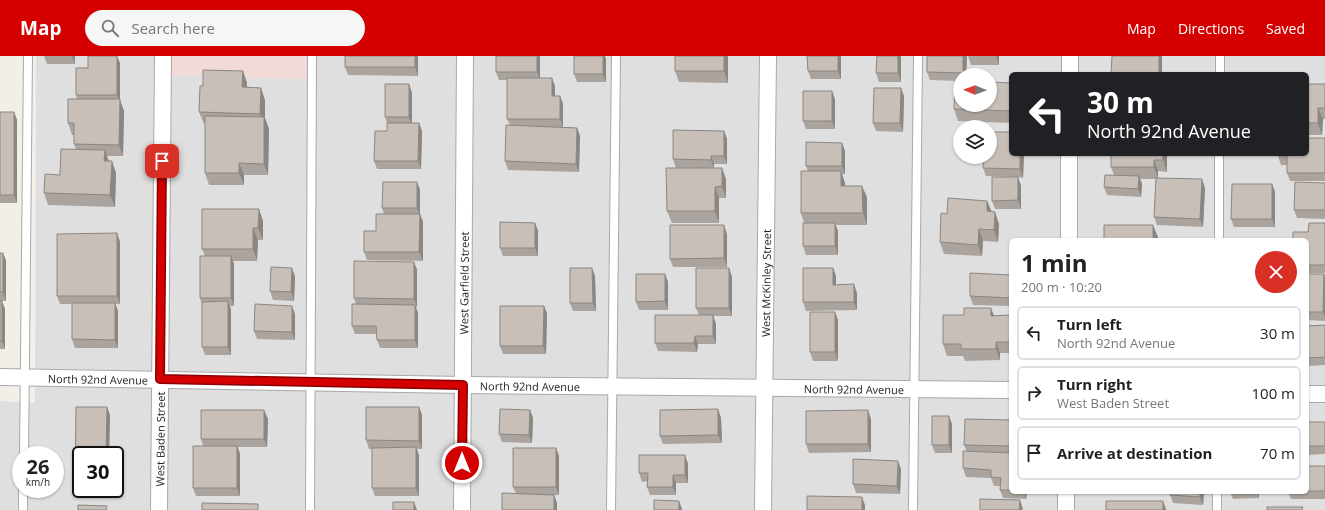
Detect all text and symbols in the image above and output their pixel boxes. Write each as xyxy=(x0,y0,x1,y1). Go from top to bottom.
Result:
search box xyxy=(85,10,365,46)
text: Map xyxy=(20,15,61,41)
icon: search xyxy=(99,17,121,39)
text: Search here xyxy=(131,18,215,38)
text: Map xyxy=(1127,19,1156,38)
text: Directions xyxy=(1178,19,1244,38)
text: Saved xyxy=(1266,19,1305,38)
north arrow xyxy=(953,68,997,112)
map controls xyxy=(953,68,997,164)
text: 30 m xyxy=(1087,83,1154,121)
icon: left xyxy=(1021,88,1073,140)
text: North 92nd Avenue xyxy=(1087,119,1251,143)
button: layers xyxy=(953,120,997,164)
pin xyxy=(145,144,179,178)
icon: arrive xyxy=(151,150,173,172)
street label: West McKinley Street xyxy=(757,229,774,337)
street label: West Garfield Street xyxy=(456,231,471,334)
text: 1 min xyxy=(1021,246,1088,279)
button: close xyxy=(1255,251,1297,293)
text: 200 m · 10:20 xyxy=(1021,278,1102,296)
text: Turn left xyxy=(1057,314,1122,334)
icon: left xyxy=(1023,322,1045,344)
text: 30 m xyxy=(1260,323,1295,343)
text: North 92nd Avenue xyxy=(1057,334,1175,352)
street label: North 92nd Avenue xyxy=(48,370,148,387)
text: Turn right xyxy=(1057,374,1132,394)
street label: North 92nd Avenue xyxy=(480,378,580,394)
street label: North 92nd Avenue xyxy=(804,381,904,397)
icon: right xyxy=(1023,382,1045,404)
text: 100 m xyxy=(1251,383,1295,403)
street label: West Baden Street xyxy=(152,391,168,487)
text: West Baden Street xyxy=(1057,394,1169,412)
position arrow xyxy=(441,442,483,484)
icon: arrive xyxy=(1023,442,1045,464)
text: Arrive at destination xyxy=(1057,443,1212,463)
text: 70 m xyxy=(1260,443,1295,463)
speed limit sign: 30 xyxy=(72,446,124,498)
text: 26 xyxy=(27,453,49,480)
text: km/h xyxy=(26,475,50,489)

